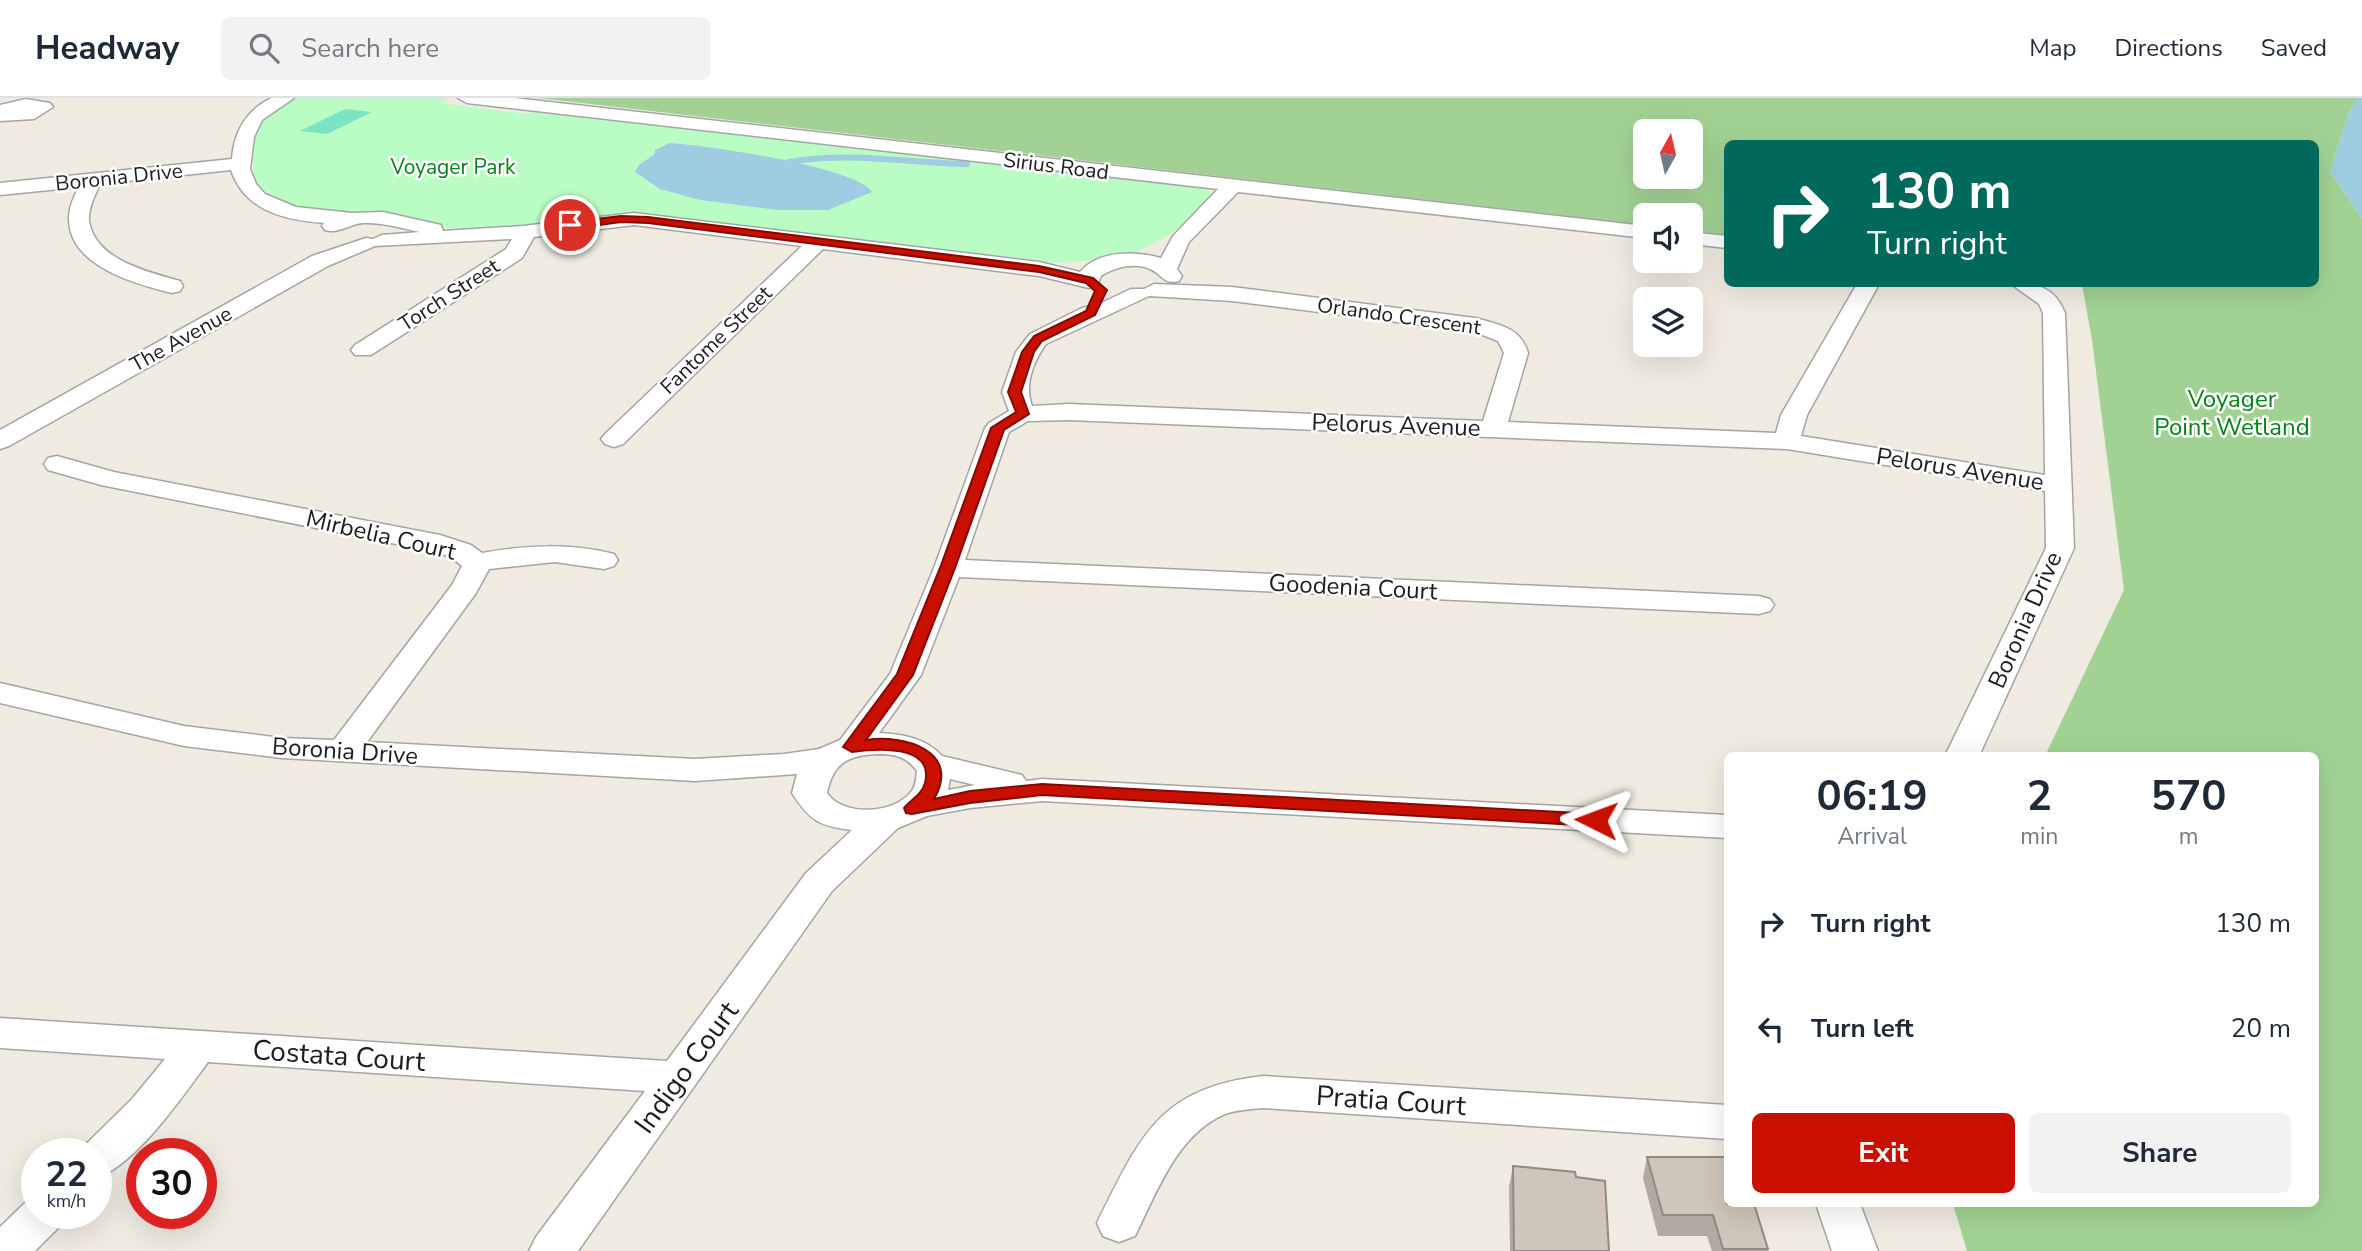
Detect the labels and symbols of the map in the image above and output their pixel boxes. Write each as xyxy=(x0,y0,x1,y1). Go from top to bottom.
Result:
north arrow xyxy=(1633,119,1703,189)
street label: Sirius Road xyxy=(1002,146,1110,186)
park label: Voyager Park xyxy=(390,153,516,181)
street label: Boronia Drive xyxy=(54,156,184,198)
pin xyxy=(540,195,600,255)
street label: Torch Street xyxy=(393,252,505,338)
street label: Fantome Street xyxy=(654,279,778,400)
street label: Orlando Crescent xyxy=(1315,291,1483,341)
street label: The Avenue xyxy=(125,299,237,379)
park label: Voyager Point Wetland xyxy=(2154,383,2310,443)
street label: Pelorus Avenue xyxy=(1311,406,1481,444)
street label: Pelorus Avenue xyxy=(1874,440,2046,498)
street label: Mirbelia Court xyxy=(303,502,460,568)
street label: Boronia Drive xyxy=(1981,547,2069,693)
street label: Goodenia Court xyxy=(1268,567,1439,607)
street label: Boronia Drive xyxy=(271,730,419,772)
position arrow xyxy=(1559,783,1633,857)
street label: Indigo Court xyxy=(626,994,748,1141)
street label: Costata Court xyxy=(251,1031,427,1081)
street label: Pratia Court xyxy=(1315,1077,1467,1125)
speed limit sign: 30 xyxy=(126,1138,217,1229)

